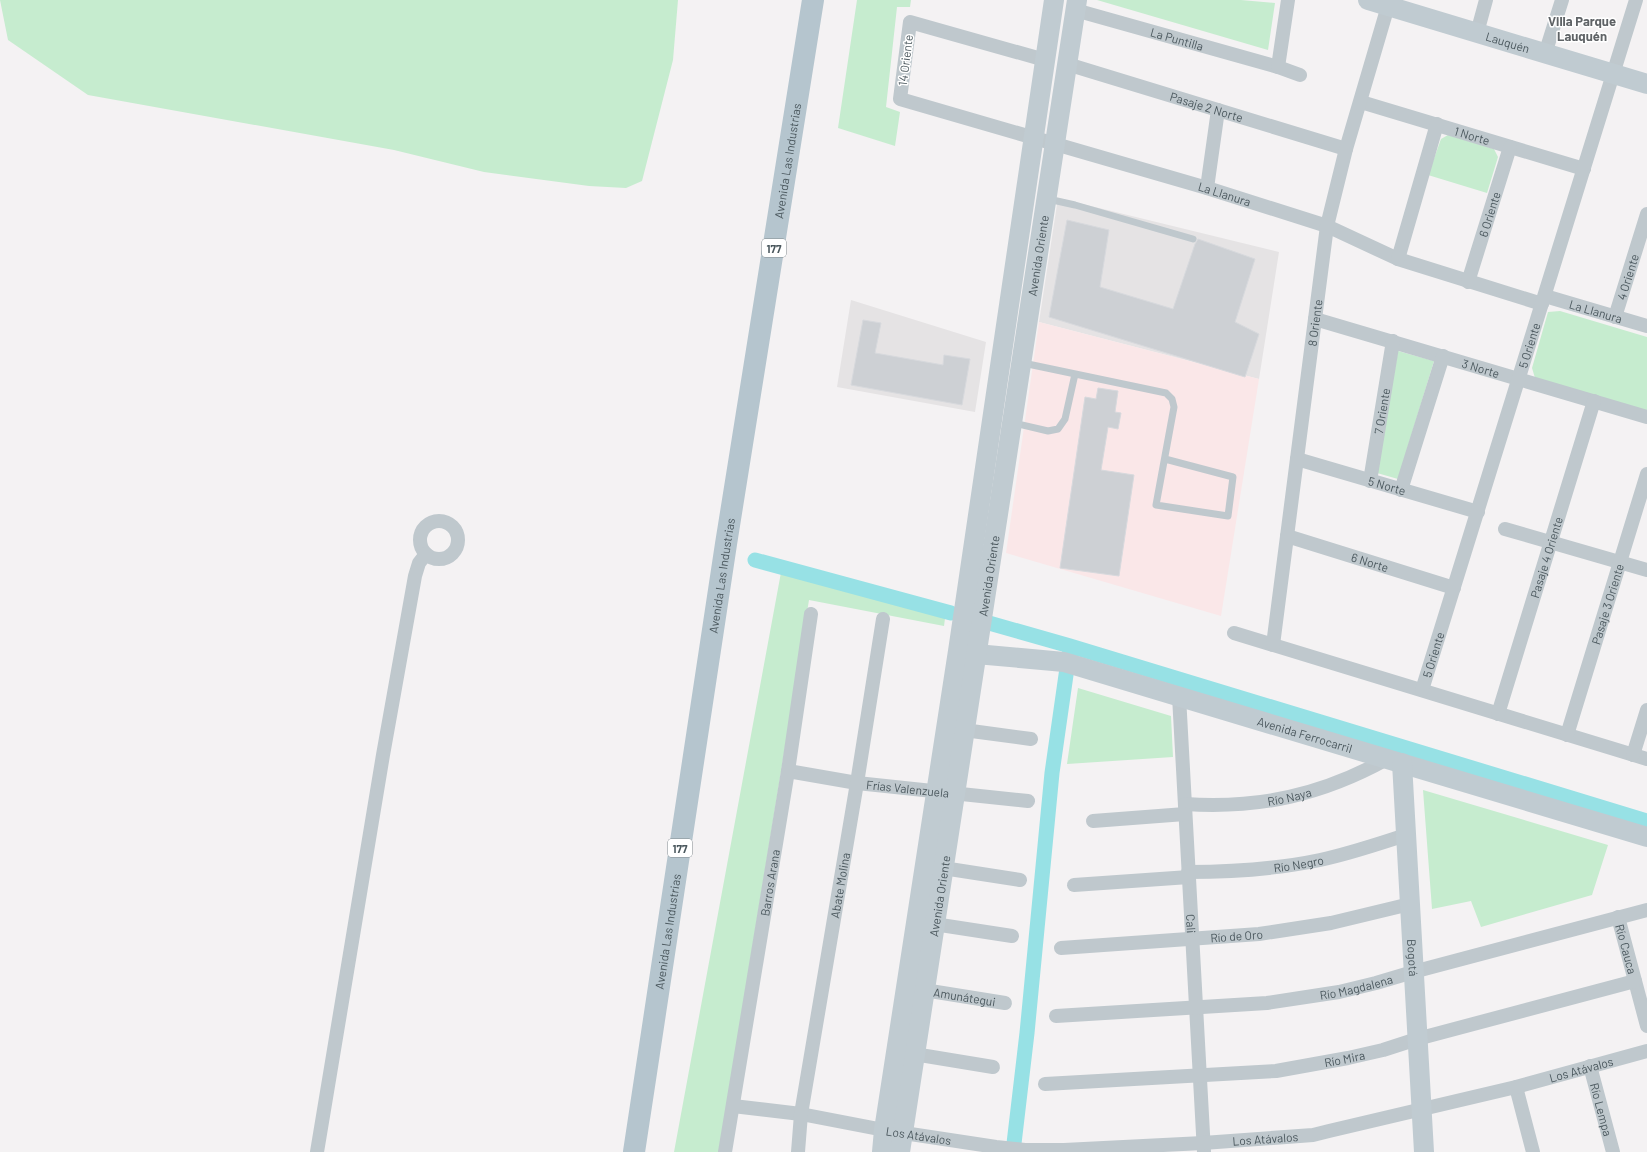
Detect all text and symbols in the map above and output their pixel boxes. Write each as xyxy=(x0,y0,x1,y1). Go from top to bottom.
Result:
district label: Villa Parque Lauquén xyxy=(1548,13,1616,44)
street label: La Puntilla xyxy=(1149,25,1205,53)
street label: Lauquén xyxy=(1484,29,1532,55)
street label: 14 Oriente xyxy=(895,34,915,86)
street label: Pasaje 2 Norte xyxy=(1168,89,1245,124)
street label: Avenida Las Industrias xyxy=(771,102,803,219)
street label: 1 Norte xyxy=(1453,123,1492,147)
street label: La Llanura xyxy=(1197,179,1253,208)
street label: 6 Oriente xyxy=(1475,190,1503,239)
street label: Avenida Oriente xyxy=(1025,214,1051,297)
road number: 177 xyxy=(762,239,786,257)
street label: 4 Oriente xyxy=(1614,252,1641,302)
street label: La Llanura xyxy=(1568,297,1624,325)
street label: 8 Oriente xyxy=(1305,298,1324,347)
street label: 5 Oriente xyxy=(1515,321,1543,370)
street label: 3 Norte xyxy=(1461,356,1501,380)
street label: 7 Oriente xyxy=(1371,387,1392,435)
street label: 5 Norte xyxy=(1367,473,1408,498)
street label: Pasaje 4 Oriente xyxy=(1527,515,1565,600)
street label: Avenida Las Industrias xyxy=(706,517,737,634)
street label: Avenida Oriente xyxy=(975,534,1002,617)
street label: 6 Norte xyxy=(1350,549,1390,574)
street label: Pasaje 3 Oriente xyxy=(1588,562,1626,646)
street label: 5 Oriente xyxy=(1419,630,1447,679)
street label: Avenida Ferrocarril xyxy=(1256,713,1354,755)
street label: Frías Valenzuela xyxy=(866,777,950,800)
street label: Río Naya xyxy=(1266,785,1313,808)
road number: 177 xyxy=(668,839,692,857)
street label: Barros Arana xyxy=(757,848,782,917)
street label: Abate Molina xyxy=(827,851,852,919)
street label: Río Negro xyxy=(1273,852,1325,874)
street label: Avenida Oriente xyxy=(926,854,952,938)
street label: Avenida Las Industrias xyxy=(652,873,683,990)
street label: Cali xyxy=(1184,914,1199,934)
street label: Río Cauca xyxy=(1613,922,1640,975)
street label: Río de Oro xyxy=(1210,927,1264,944)
street label: Bogotá xyxy=(1405,939,1421,977)
street label: Río Magdalena xyxy=(1319,971,1394,1002)
street label: Amunátegui xyxy=(932,985,997,1008)
street label: Río Mira xyxy=(1323,1047,1366,1069)
street label: Los Atávalos xyxy=(1547,1054,1615,1085)
street label: Río Lempa xyxy=(1588,1081,1615,1138)
street label: Los Atávalos xyxy=(885,1123,952,1147)
street label: Los Atávalos xyxy=(1232,1129,1299,1148)

